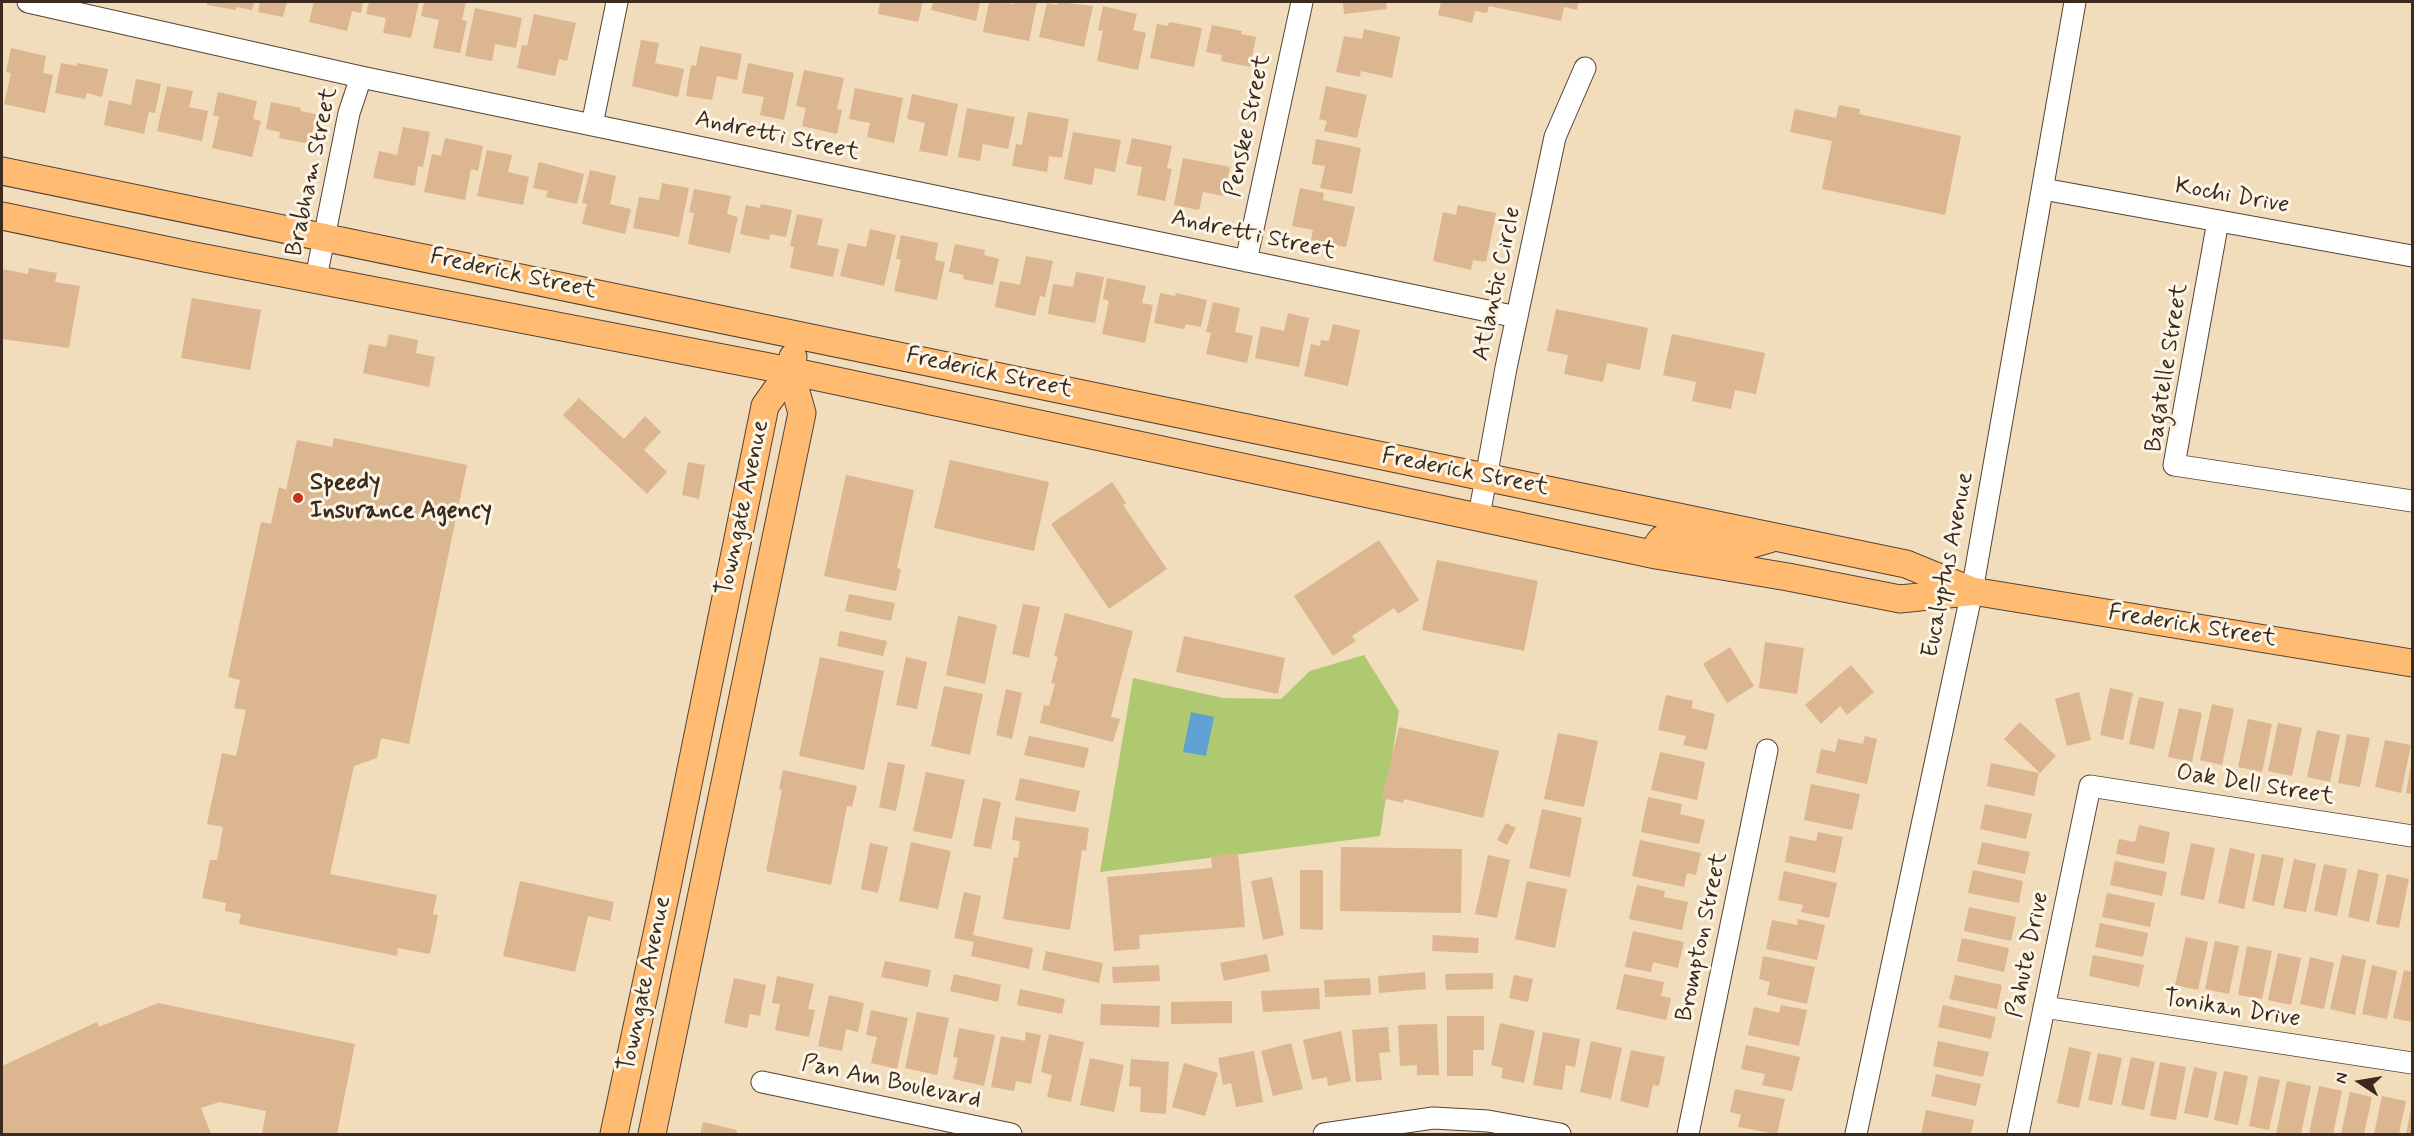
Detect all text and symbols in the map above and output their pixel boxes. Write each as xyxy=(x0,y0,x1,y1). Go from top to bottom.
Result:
street label: Penske Street xyxy=(1220,52,1278,200)
street label: Brabham Street xyxy=(281,85,345,259)
street label: Andretti Street xyxy=(692,106,862,168)
street label: Kochi Drive xyxy=(2173,173,2291,221)
street label: Atlantic Circle xyxy=(1468,204,1528,364)
street label: Andretti Street xyxy=(1168,205,1338,267)
street label: Frederick Street xyxy=(427,243,599,307)
street label: Bagatelle Street xyxy=(2140,282,2196,454)
street label: Frederick Street xyxy=(903,342,1075,406)
street label: Towngate Avenue xyxy=(711,418,777,598)
street label: Frederick Street xyxy=(1379,443,1551,503)
place label: Speedy Insurance Agency xyxy=(310,470,492,526)
street label: Eucalyptus Avenue xyxy=(1917,470,1981,660)
marker: Speedy Insurance Agency xyxy=(291,491,305,505)
street label: Frederick Street xyxy=(2106,600,2278,654)
street label: Oak Dell Street xyxy=(2174,759,2336,813)
street label: Brompton Street xyxy=(1671,850,1735,1024)
street label: Pahute Drive xyxy=(2002,889,2056,1021)
street label: Towngate Avenue xyxy=(613,894,679,1074)
street label: Tonikan Drive xyxy=(2161,985,2303,1035)
street label: Pan Am Boulevard xyxy=(799,1050,983,1116)
north arrow xyxy=(2330,1052,2390,1112)
text: N xyxy=(2331,1071,2353,1086)

